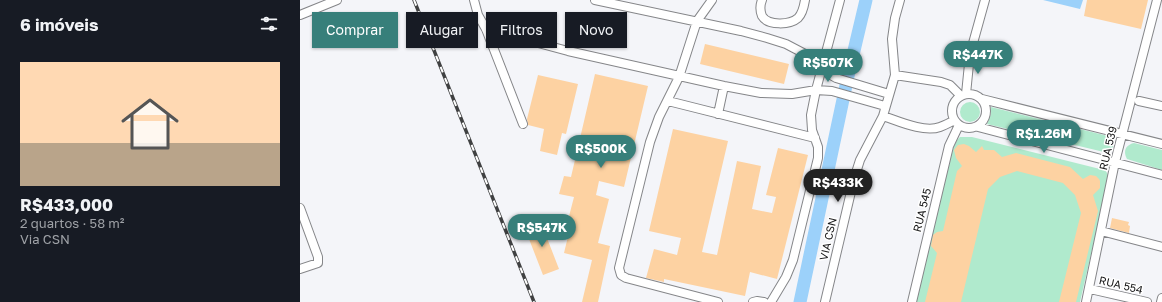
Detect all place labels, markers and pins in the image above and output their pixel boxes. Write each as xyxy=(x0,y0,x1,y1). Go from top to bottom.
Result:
pin: R$447K xyxy=(945,41,1011,75)
pin: R$507K xyxy=(795,49,861,83)
pin: R$1.26M xyxy=(1007,120,1081,154)
pin: R$500K xyxy=(568,135,634,169)
pin: R$433K xyxy=(805,169,871,203)
pin: R$547K xyxy=(509,214,575,248)

